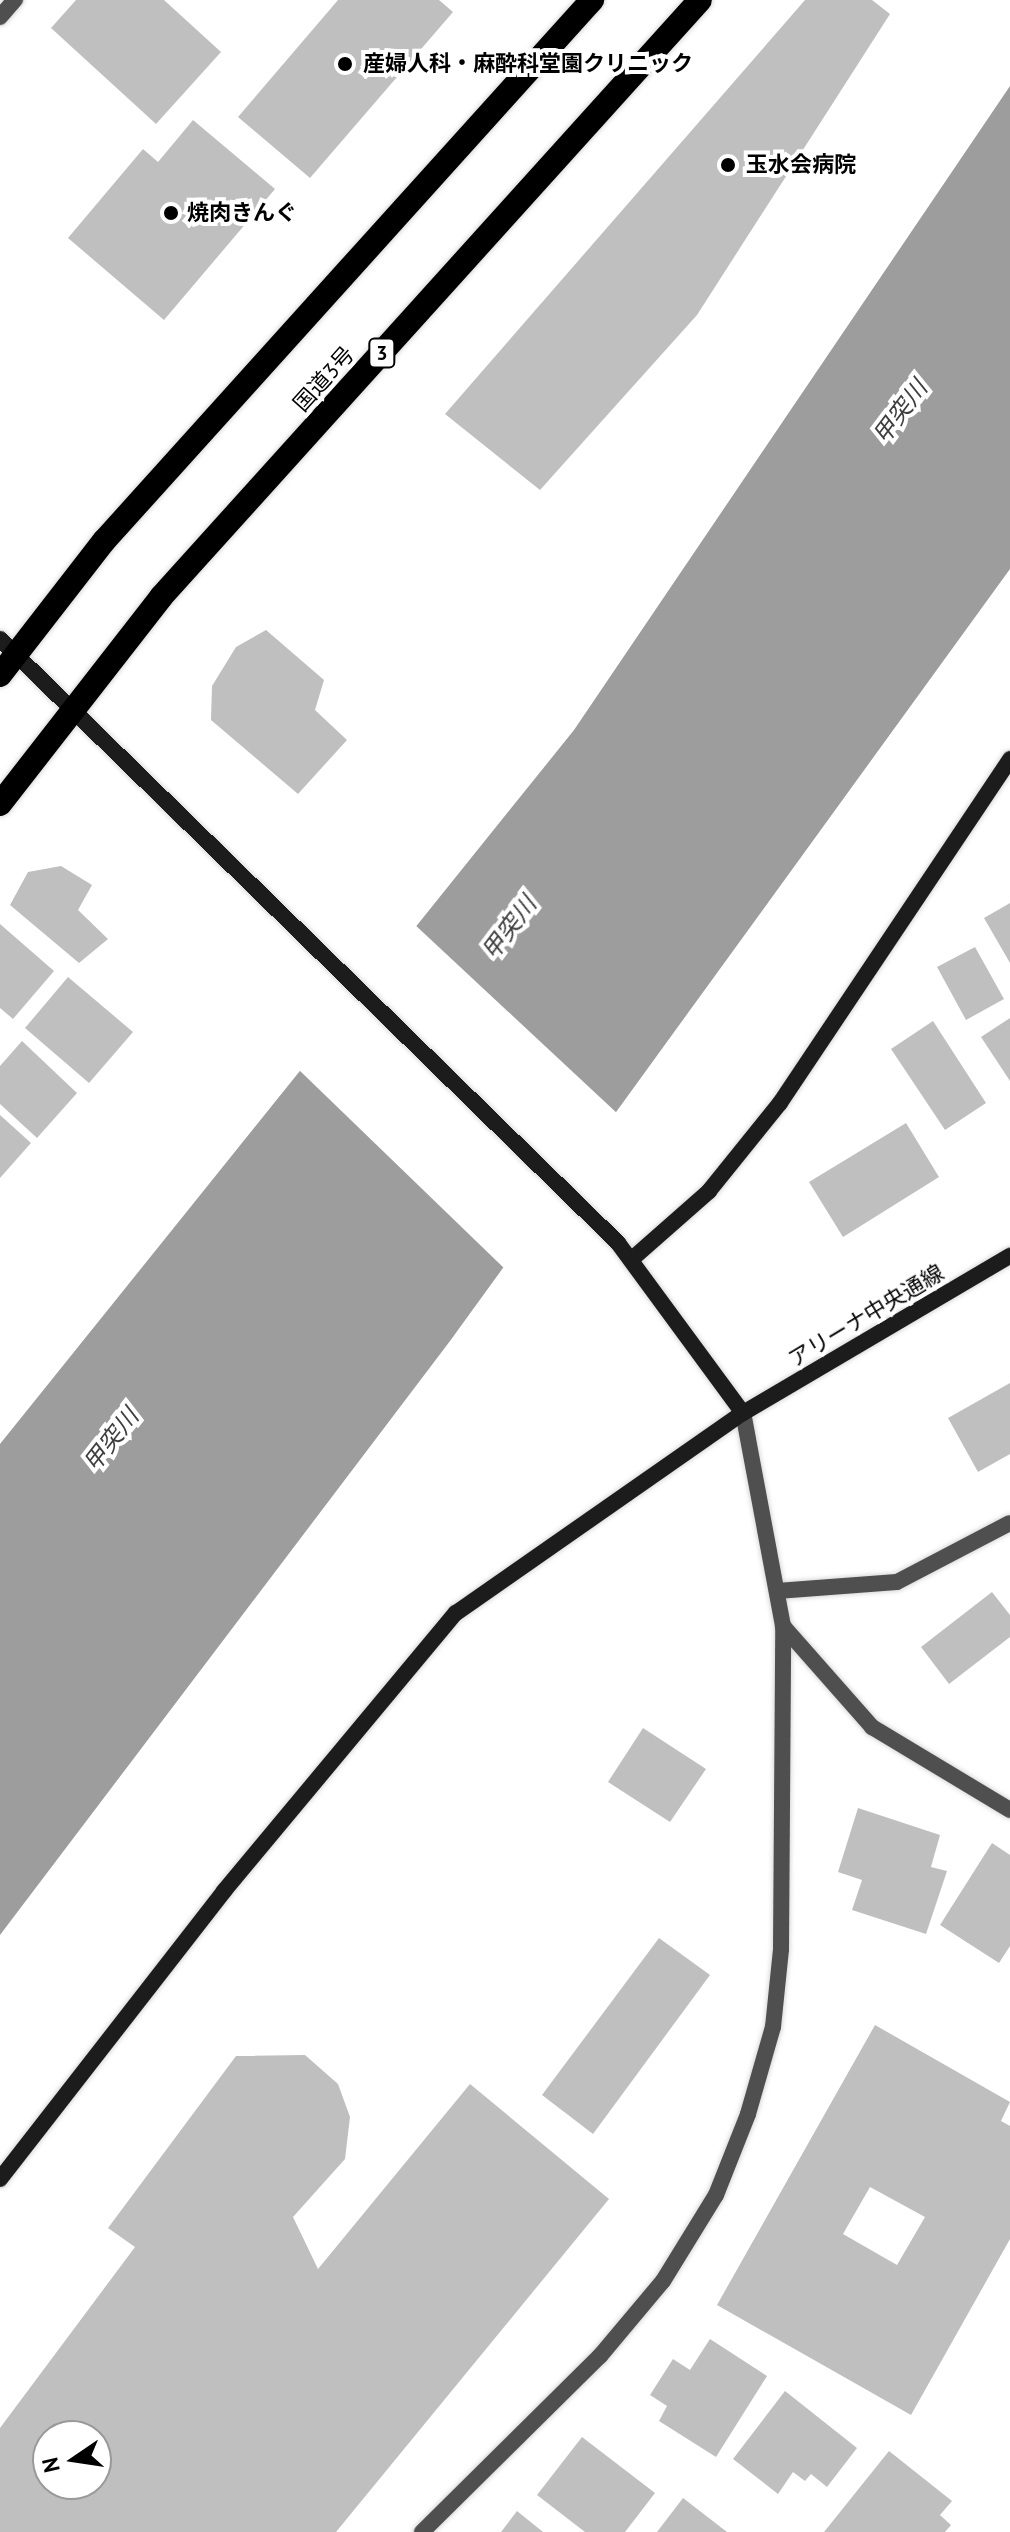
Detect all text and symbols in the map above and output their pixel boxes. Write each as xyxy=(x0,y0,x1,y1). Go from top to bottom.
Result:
place label: 産婦人科・麻酔科堂園クリニック xyxy=(363,51,693,77)
marker: 産婦人科・麻酔科堂園クリニック xyxy=(334,53,356,75)
place label: 玉水会病院 xyxy=(746,152,856,178)
marker: 玉水会病院 xyxy=(717,154,739,176)
place label: 焼肉きんぐ xyxy=(187,200,297,226)
marker: 焼肉きんぐ xyxy=(162,204,180,222)
road number: 3 xyxy=(368,337,396,369)
street label: 国道3号 xyxy=(288,341,360,417)
water label: 甲突川 xyxy=(867,375,933,449)
water label: 甲突川 xyxy=(476,891,542,965)
street label: アリーナ中央通線 xyxy=(784,1259,948,1373)
water label: 甲突川 xyxy=(77,1403,145,1477)
north arrow xyxy=(32,2420,112,2500)
text: N xyxy=(35,2455,66,2475)

